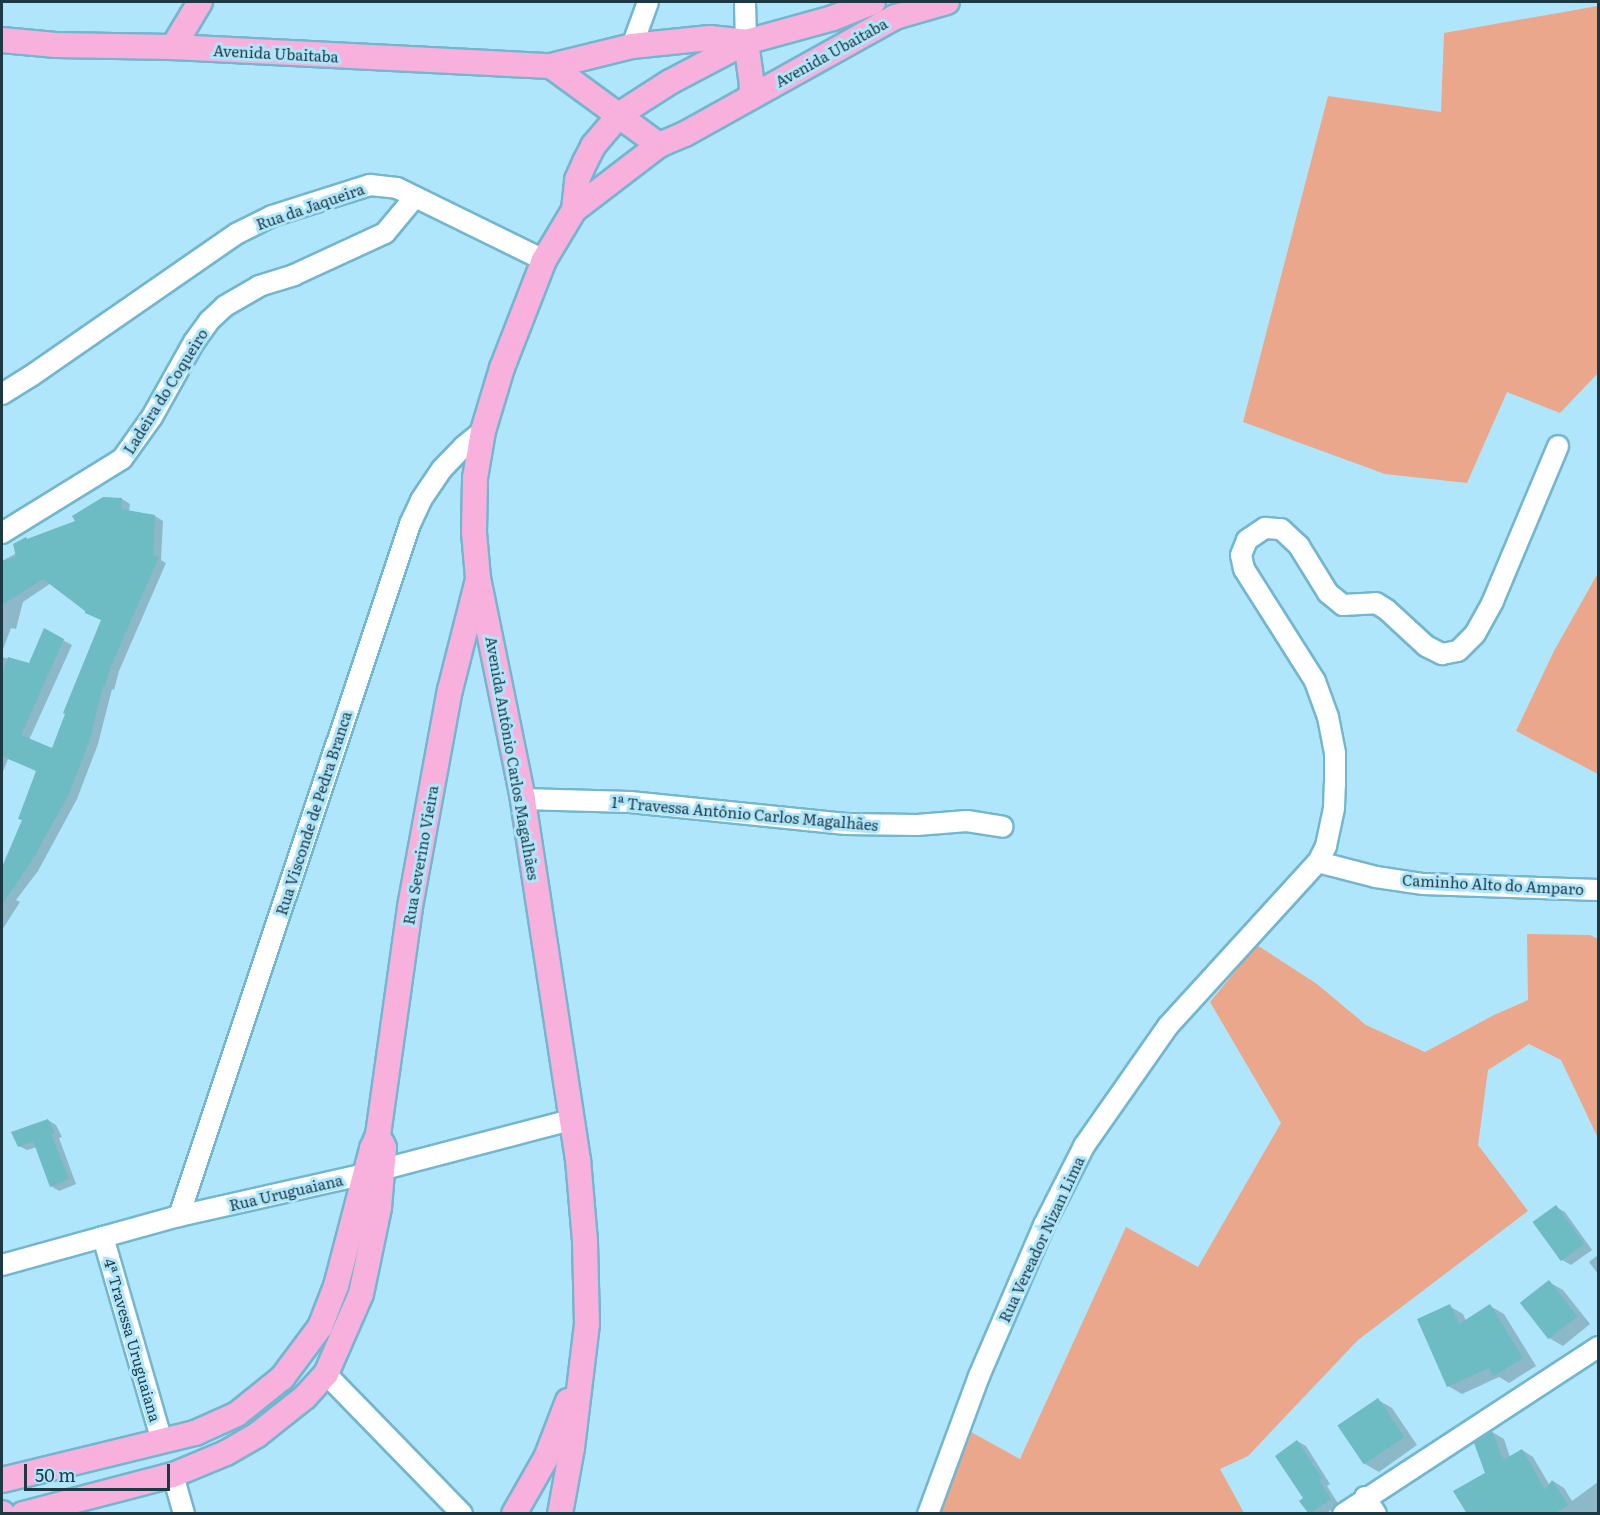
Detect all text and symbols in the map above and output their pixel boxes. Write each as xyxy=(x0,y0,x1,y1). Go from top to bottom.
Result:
street label: Avenida Ubaitaba xyxy=(772,14,890,90)
street label: Avenida Ubaitaba xyxy=(213,41,339,65)
street label: Rua da Jaqueira xyxy=(254,179,366,233)
street label: Ladeira do Coqueiro xyxy=(119,325,211,457)
street label: Avenida Antônio Carlos Magalhães xyxy=(483,635,543,881)
street label: Rua Visconde de Pedra Branca xyxy=(271,709,355,917)
street label: Rua Severino Vieira xyxy=(399,784,441,926)
street label: 1ª Travessa Antônio Carlos Magalhães xyxy=(611,792,879,834)
street label: Caminho Alto do Amparo xyxy=(1402,870,1584,898)
street label: Rua Vereador Nizan Lima xyxy=(995,1153,1087,1325)
street label: Rua Uruguaiana xyxy=(227,1170,345,1214)
street label: 4ª Travessa Uruguaiana xyxy=(101,1256,165,1424)
scale bar xyxy=(27,1452,172,1490)
text: 50 m xyxy=(35,1461,76,1488)

